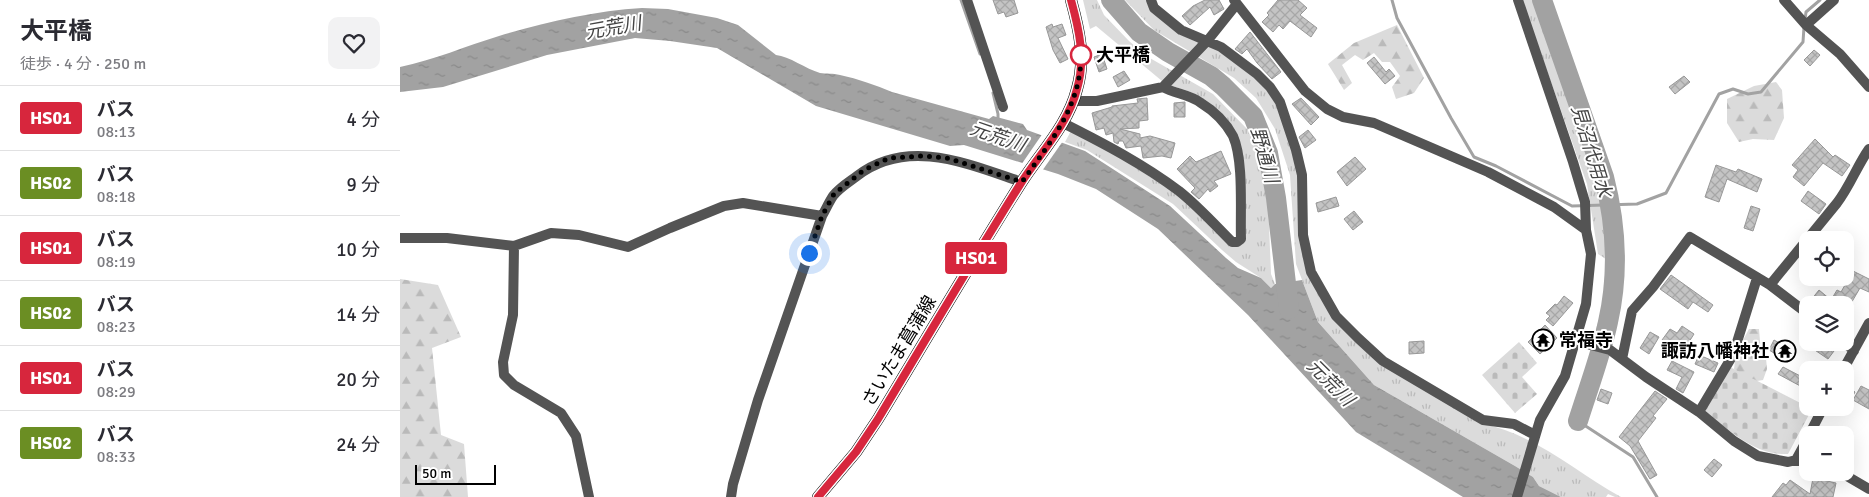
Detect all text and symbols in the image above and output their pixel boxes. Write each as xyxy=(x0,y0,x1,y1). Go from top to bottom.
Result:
water label: 元荒川 xyxy=(583,11,645,45)
text: 大平橋 xyxy=(20,16,92,46)
button: heart xyxy=(328,17,380,69)
marker: 大平橋 xyxy=(1070,44,1092,66)
place label: 大平橋 xyxy=(1096,44,1150,66)
text: 徒歩 · 4 分 · 250 m xyxy=(20,54,146,74)
text: バス xyxy=(97,98,135,122)
water label: 見沼代用水 xyxy=(1566,102,1617,202)
text: HS01 xyxy=(30,107,72,129)
text: 4 分 xyxy=(347,108,380,132)
water label: 元荒川 xyxy=(967,116,1030,158)
text: 08:13 xyxy=(97,122,136,142)
water label: 野通川 xyxy=(1245,125,1284,188)
text: バス xyxy=(97,163,135,187)
text: HS02 xyxy=(30,172,72,194)
text: 9 分 xyxy=(347,173,380,197)
text: 08:18 xyxy=(97,187,136,207)
text: バス xyxy=(97,228,135,252)
map controls xyxy=(1799,231,1854,481)
button: locate xyxy=(1799,231,1854,286)
text: HS01 xyxy=(30,237,72,259)
text: 10 分 xyxy=(336,238,380,262)
your location xyxy=(797,241,822,266)
line badge: HS01 xyxy=(941,242,1011,274)
text: HS01 xyxy=(955,247,997,269)
text: 08:19 xyxy=(97,252,136,272)
street label: さいたま菖蒲線 xyxy=(857,292,941,410)
text: バス xyxy=(97,293,135,317)
button: layers xyxy=(1799,296,1854,351)
text: HS02 xyxy=(30,302,72,324)
text: 14 分 xyxy=(336,303,380,327)
text: 08:23 xyxy=(97,317,136,337)
temple icon: 常福寺 xyxy=(1531,328,1555,352)
place label: 常福寺 xyxy=(1559,329,1613,351)
temple icon: 諏訪八幡神社 xyxy=(1773,339,1797,363)
place label: 諏訪八幡神社 xyxy=(1661,340,1769,362)
water label: 元荒川 xyxy=(1302,354,1360,413)
text: バス xyxy=(97,358,135,382)
button: + xyxy=(1799,361,1854,416)
text: HS01 xyxy=(30,367,72,389)
text: 20 分 xyxy=(336,368,380,392)
text: 08:29 xyxy=(97,382,136,402)
text: バス xyxy=(97,423,135,447)
button: − xyxy=(1799,426,1854,481)
text: HS02 xyxy=(30,432,72,454)
text: 24 分 xyxy=(336,433,380,457)
text: 08:33 xyxy=(97,447,136,467)
scale bar xyxy=(415,462,496,485)
text: 50 m xyxy=(422,465,451,482)

